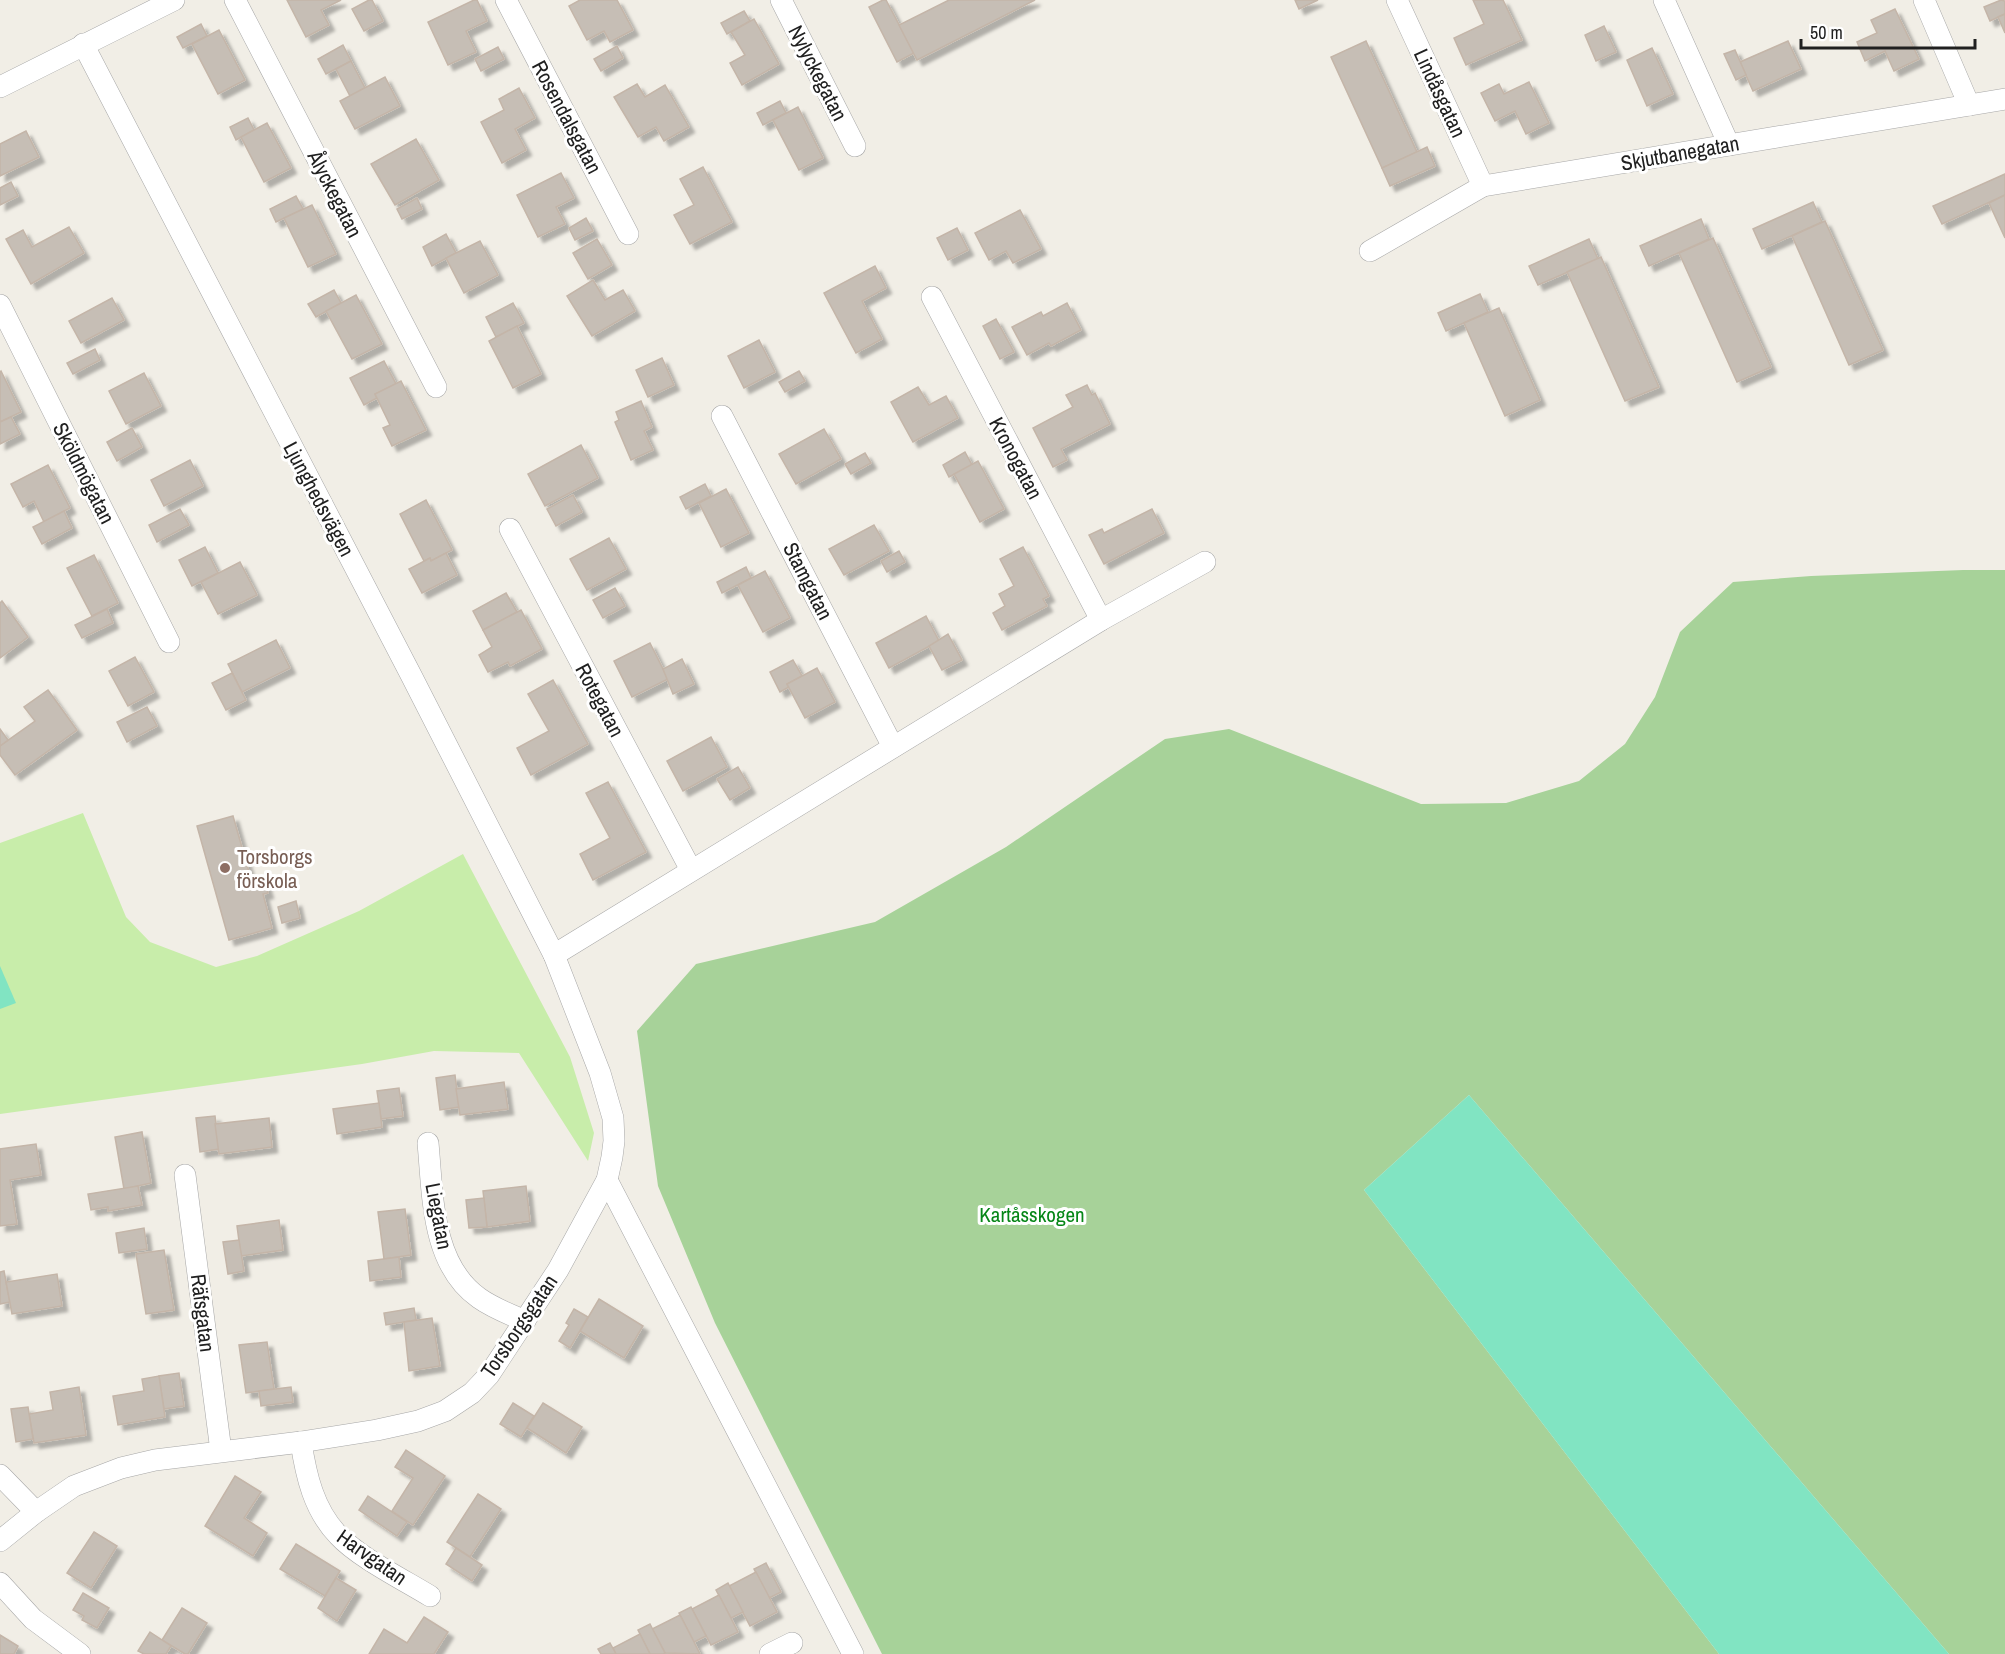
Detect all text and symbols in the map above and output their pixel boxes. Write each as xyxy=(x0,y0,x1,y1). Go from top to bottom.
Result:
scale bar xyxy=(1801,12,1975,50)
street label: Nylyckegatan xyxy=(782,20,854,126)
text: 50 m xyxy=(1810,20,1843,45)
street label: Lindåsgatan xyxy=(1407,44,1473,142)
street label: Rosendalsgatan xyxy=(525,55,609,179)
street label: Skjutbanegatan xyxy=(1619,128,1741,178)
street label: Ålyckegatan xyxy=(300,145,369,242)
street label: Kronogatan xyxy=(982,412,1050,504)
street label: Sköldmögatan xyxy=(46,417,122,529)
street label: Ljunghedsvägen xyxy=(277,436,361,562)
street label: Stamgatan xyxy=(776,537,840,625)
street label: Rotegatan xyxy=(569,658,631,742)
place label: Torsborgs förskola xyxy=(237,842,313,895)
marker: Torsborgs förskola xyxy=(218,861,232,875)
street label: Liegatan xyxy=(418,1180,460,1252)
park label: Kartåsskogen xyxy=(979,1200,1085,1229)
street label: Torsborgsgatan xyxy=(474,1269,564,1383)
street label: Räfsgatan xyxy=(184,1272,222,1354)
street label: Harvgatan xyxy=(331,1522,413,1592)

